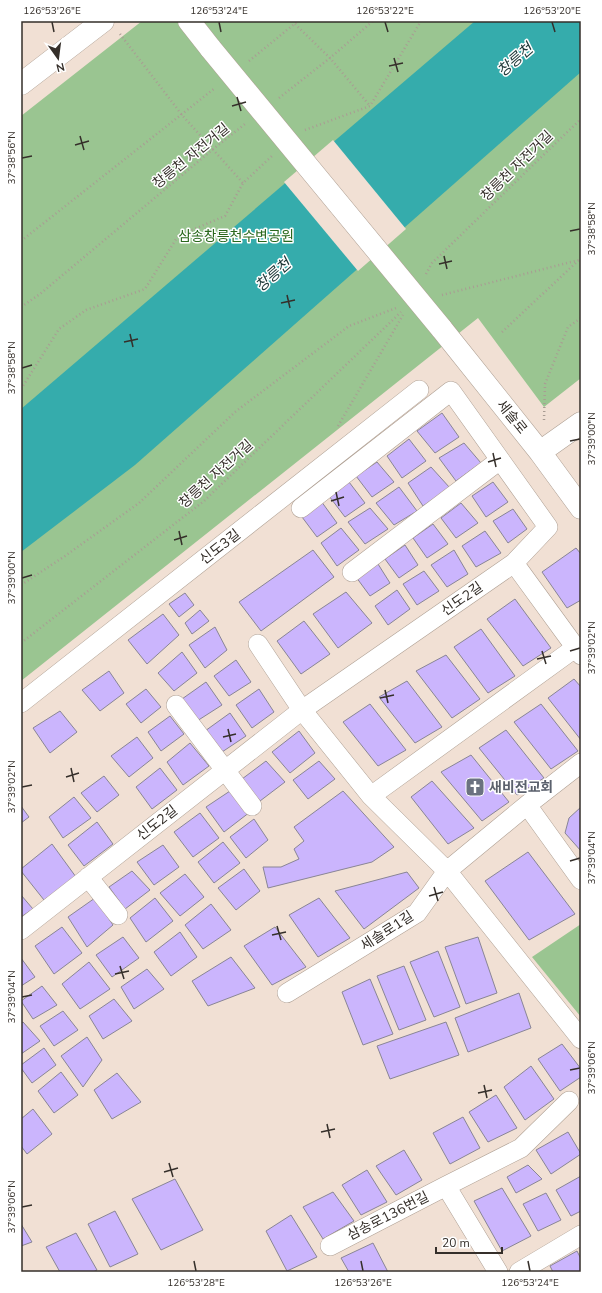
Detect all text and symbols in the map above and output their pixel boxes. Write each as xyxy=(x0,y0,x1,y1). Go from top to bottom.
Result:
text: 126°53'26"E xyxy=(23,4,81,18)
text: 126°53'24"E xyxy=(190,4,248,18)
text: 126°53'22"E xyxy=(356,4,414,18)
text: 126°53'20"E xyxy=(523,4,581,18)
water label: 창릉천 xyxy=(493,37,539,81)
north arrow xyxy=(38,38,78,78)
text: N xyxy=(54,59,66,75)
street label: 창릉천 자전거길 xyxy=(149,119,233,193)
street label: 창릉천 자전거길 xyxy=(477,127,557,205)
text: 37°38'56"N xyxy=(5,131,19,185)
text: 37°38'58"N xyxy=(585,202,599,256)
park label: 삼송창릉천수변공원 xyxy=(178,227,294,246)
water label: 창릉천 xyxy=(251,252,297,296)
text: 37°38'58"N xyxy=(5,341,19,395)
street label: 세솔로 xyxy=(492,396,532,438)
text: 37°39'00"N xyxy=(585,412,599,466)
street label: 창릉천 자전거길 xyxy=(175,436,257,512)
street label: 신도3길 xyxy=(196,525,244,569)
text: 37°39'00"N xyxy=(5,551,19,605)
street label: 신도2길 xyxy=(437,578,487,620)
text: 37°39'02"N xyxy=(585,621,599,675)
text: 37°39'02"N xyxy=(5,760,19,814)
church icon: 새비전교회 xyxy=(464,776,486,798)
place label: 새비전교회 xyxy=(489,778,553,797)
street label: 신도2길 xyxy=(133,801,181,845)
text: 37°39'04"N xyxy=(585,831,599,885)
street label: 세솔로1길 xyxy=(357,907,417,955)
text: 37°39'04"N xyxy=(5,970,19,1024)
text: 37°39'06"N xyxy=(585,1041,599,1095)
text: 37°39'06"N xyxy=(5,1180,19,1234)
street label: 삼송로136번길 xyxy=(344,1187,432,1245)
scale bar xyxy=(436,1229,502,1255)
text: 20 m xyxy=(442,1235,470,1251)
text: 126°53'28"E xyxy=(167,1276,225,1290)
text: 126°53'26"E xyxy=(334,1276,392,1290)
text: 126°53'24"E xyxy=(501,1276,559,1290)

